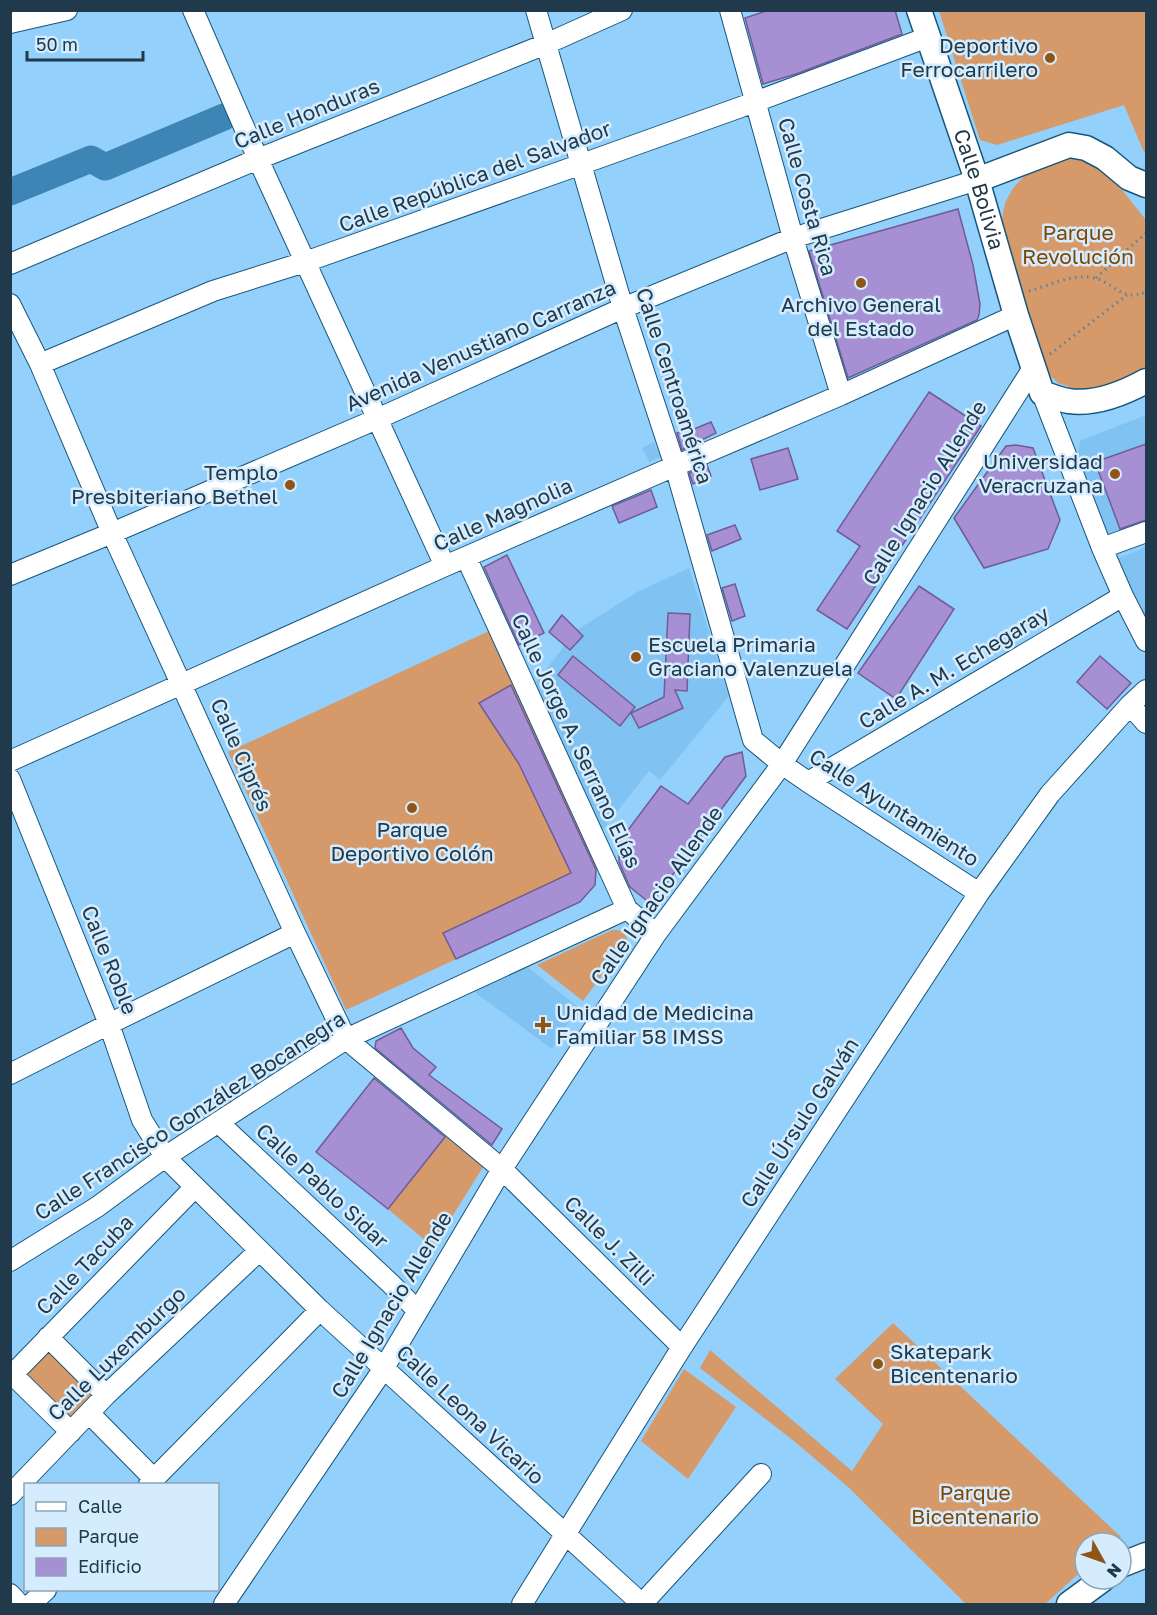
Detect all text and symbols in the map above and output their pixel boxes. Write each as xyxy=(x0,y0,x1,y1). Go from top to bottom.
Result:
scale bar xyxy=(27,24,142,62)
place label: Deportivo Ferrocarrilero xyxy=(900,32,1038,82)
text: 50 m xyxy=(36,33,78,55)
marker: Deportivo Ferrocarrilero xyxy=(1043,51,1057,65)
street label: Calle Honduras xyxy=(230,72,383,154)
street label: Calle República del Salvador xyxy=(335,115,614,238)
street label: Calle Costa Rica xyxy=(773,115,843,279)
street label: Calle Bolivia xyxy=(948,125,1010,252)
park label: Parque Revolución xyxy=(1022,219,1134,269)
street label: Avenida Venustiano Carranza xyxy=(341,274,620,417)
marker: Archivo General del Estado xyxy=(854,276,868,290)
street label: Calle Centroamérica xyxy=(631,284,719,487)
place label: Archivo General del Estado xyxy=(781,291,941,341)
street label: Calle Ignacio Allende xyxy=(857,395,992,590)
place label: Universidad Veracruzana xyxy=(978,448,1103,498)
place label: Templo Presbiteriano Bethel xyxy=(71,459,278,509)
marker: Universidad Veracruzana xyxy=(1108,467,1122,481)
street label: Calle Magnolia xyxy=(429,472,576,556)
marker: Templo Presbiteriano Bethel xyxy=(283,478,297,492)
street label: Calle A. M. Echegaray xyxy=(854,600,1054,734)
street label: Calle Jorge A. Serrano Elías xyxy=(506,609,647,872)
place label: Escuela Primaria Graciano Valenzuela xyxy=(648,631,853,681)
marker: Escuela Primaria Graciano Valenzuela xyxy=(629,650,643,664)
street label: Calle Ciprés xyxy=(205,694,278,815)
street label: Calle Ayuntamiento xyxy=(805,743,984,872)
marker: Parque Deportivo Colón xyxy=(405,801,419,815)
street label: Calle Ignacio Allende xyxy=(584,801,728,990)
place label: Parque Deportivo Colón xyxy=(330,816,494,866)
street label: Calle Roble xyxy=(76,901,144,1018)
place label: Unidad de Medicina Familiar 58 IMSS xyxy=(556,999,754,1049)
street label: Calle Francisco González Bocanegra xyxy=(29,1005,350,1225)
marker: Unidad de Medicina Familiar 58 IMSS xyxy=(534,1016,552,1034)
street label: Calle Úrsulo Galván xyxy=(735,1033,864,1212)
street label: Calle Pablo Sidar xyxy=(251,1117,394,1253)
street label: Calle J. Zilli xyxy=(559,1190,660,1291)
street label: Calle Ignacio Allende xyxy=(325,1206,457,1403)
street label: Calle Tacuba xyxy=(30,1209,138,1320)
street label: Calle Luxemburgo xyxy=(42,1281,191,1426)
place label: Skatepark Bicentenario xyxy=(890,1338,1018,1388)
street label: Calle Leona Vicario xyxy=(391,1339,550,1490)
marker: Skatepark Bicentenario xyxy=(871,1357,885,1371)
park label: Parque Bicentenario xyxy=(911,1479,1039,1529)
legend xyxy=(24,1483,219,1591)
text: Calle xyxy=(78,1495,122,1517)
text: Parque xyxy=(78,1525,139,1547)
north arrow xyxy=(1073,1531,1133,1591)
text: Edificio xyxy=(78,1555,142,1577)
text: N xyxy=(1103,1560,1126,1582)

